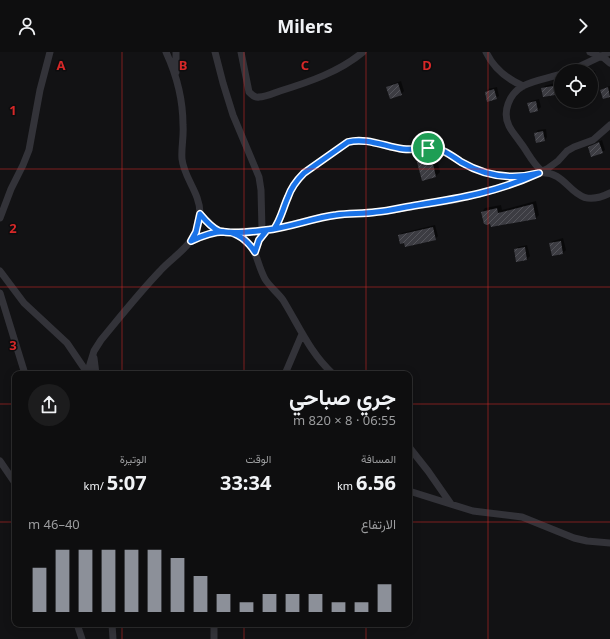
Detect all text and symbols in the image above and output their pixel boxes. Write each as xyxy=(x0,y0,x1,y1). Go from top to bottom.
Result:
text: Milers xyxy=(277,14,333,38)
icon: person xyxy=(16,15,38,37)
icon: forward xyxy=(572,15,594,37)
text: A xyxy=(57,56,66,74)
text: B xyxy=(179,56,187,74)
text: C xyxy=(301,56,309,74)
text: D xyxy=(422,56,432,74)
map controls xyxy=(554,64,598,108)
button: locate xyxy=(554,64,598,108)
text: 1 xyxy=(9,101,17,119)
pin xyxy=(411,131,445,165)
icon: arrive xyxy=(417,137,439,159)
text: 2 xyxy=(9,219,17,237)
text: 3 xyxy=(9,336,17,354)
text: جري صباحي xyxy=(289,381,396,411)
button: share xyxy=(28,384,70,426)
text: 06:55 · 8 × 820 m xyxy=(293,411,396,429)
text: الوتيرة xyxy=(120,451,147,466)
text: الوقت xyxy=(245,451,271,466)
text: المسافة xyxy=(361,451,396,466)
text: 5:07 xyxy=(107,469,147,496)
text: 33:34 xyxy=(220,469,271,496)
text: 6.56 xyxy=(356,469,396,496)
text: /km xyxy=(84,478,107,493)
text: km xyxy=(337,478,356,493)
text: 40–46 m xyxy=(28,515,80,533)
text: الارتفاع xyxy=(361,515,396,533)

